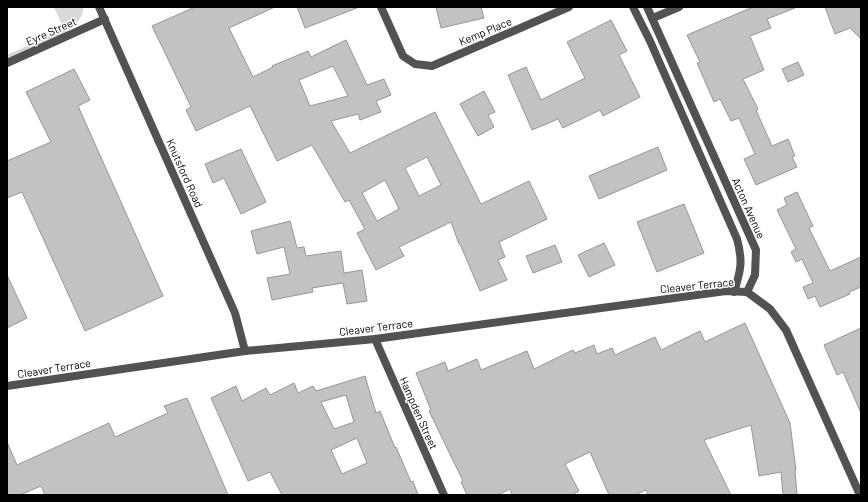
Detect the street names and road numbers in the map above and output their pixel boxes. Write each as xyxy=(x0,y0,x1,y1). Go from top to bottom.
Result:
street label: Eyre Street xyxy=(24,14,78,48)
street label: Kemp Place xyxy=(457,14,513,48)
street label: Knutsford Road xyxy=(164,137,206,209)
street label: Acton Avenue xyxy=(730,176,768,241)
street label: Cleaver Terrace xyxy=(659,275,735,295)
street label: Cleaver Terrace xyxy=(338,316,414,338)
street label: Cleaver Terrace xyxy=(16,356,92,380)
street label: Hampden Street xyxy=(397,375,441,451)

